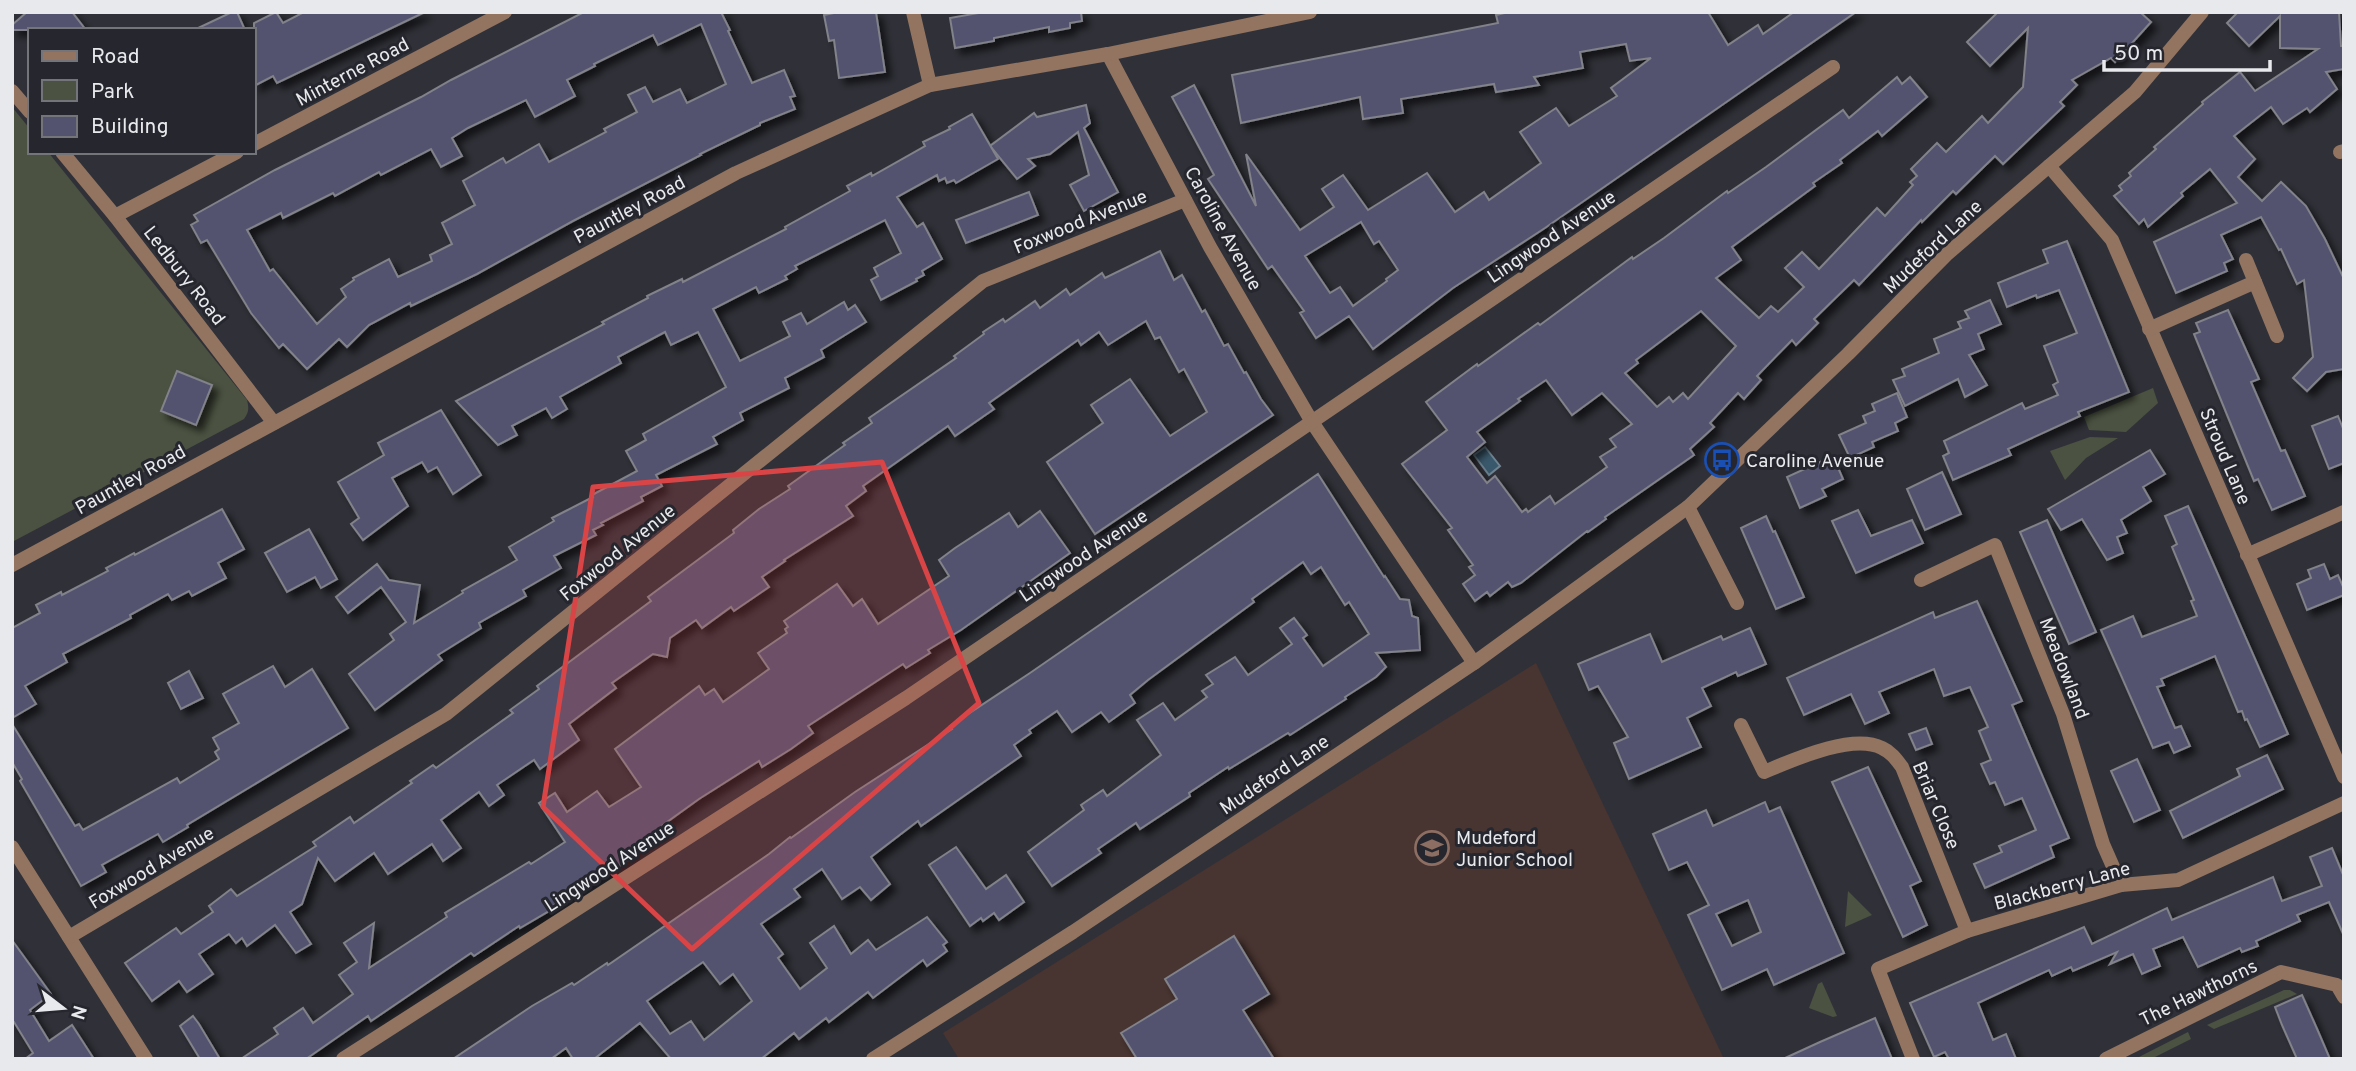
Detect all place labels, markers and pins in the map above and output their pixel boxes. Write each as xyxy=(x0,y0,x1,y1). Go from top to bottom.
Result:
bus stop icon: Caroline Avenue xyxy=(1703,441,1741,479)
place label: Caroline Avenue xyxy=(1746,450,1884,474)
place label: Mudeford Junior School xyxy=(1456,827,1573,873)
school or university icon: Mudeford Junior School xyxy=(1413,829,1451,867)

